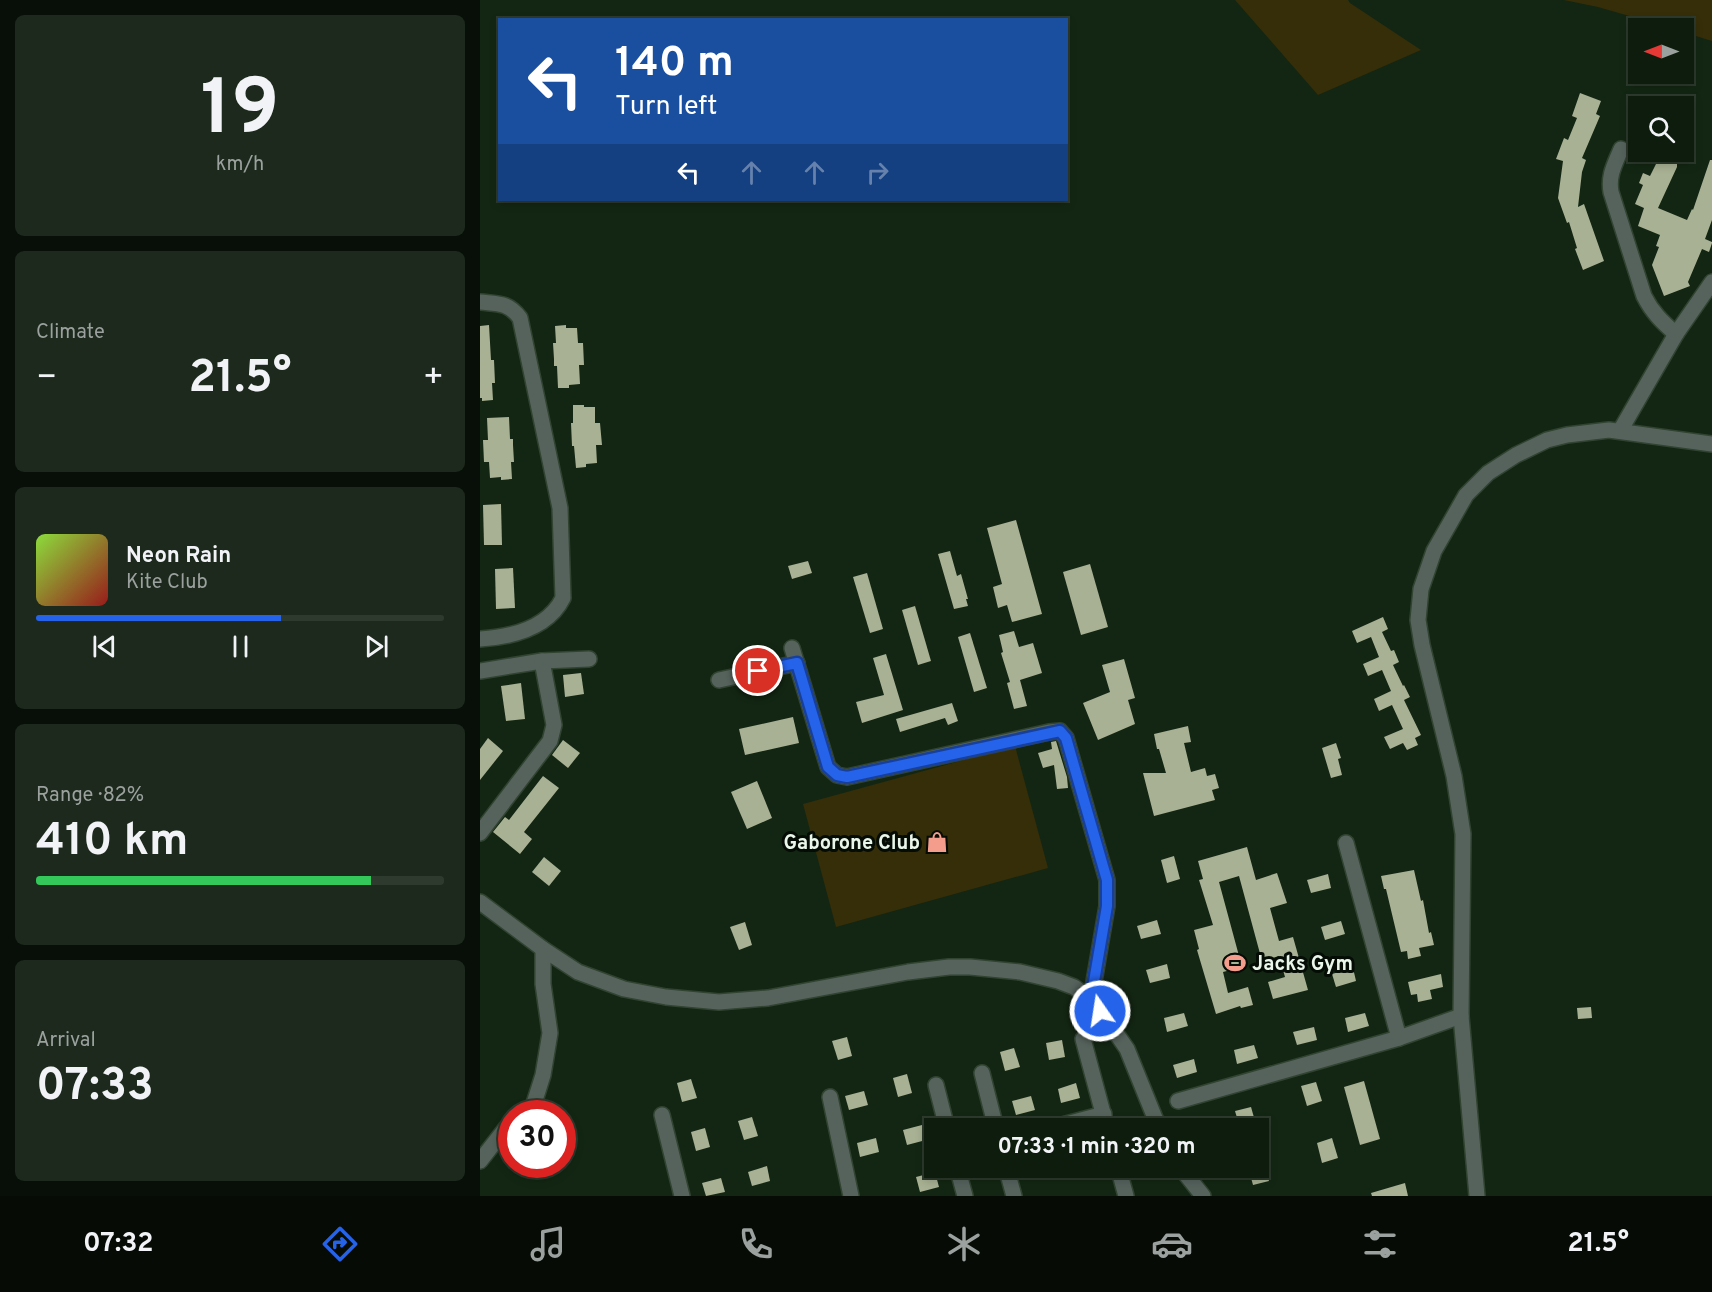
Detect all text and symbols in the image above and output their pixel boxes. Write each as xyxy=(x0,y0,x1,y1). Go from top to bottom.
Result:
north arrow xyxy=(1628,18,1694,84)
map controls xyxy=(1628,18,1694,162)
text: 140 m xyxy=(615,38,734,91)
icon: left xyxy=(516,42,594,120)
text: 19 xyxy=(200,63,280,162)
text: Turn left xyxy=(615,90,717,124)
button: search xyxy=(1628,96,1694,162)
text: km/h xyxy=(216,152,264,178)
icon: left xyxy=(672,156,705,189)
icon: ahead xyxy=(735,156,768,189)
icon: ahead xyxy=(798,156,831,189)
icon: right xyxy=(861,156,894,189)
text: Climate xyxy=(36,320,105,346)
text: 21.5° xyxy=(189,351,291,408)
text: − xyxy=(36,358,57,400)
text: + xyxy=(423,358,444,400)
text: Neon Rain xyxy=(126,543,231,570)
text: Kite Club xyxy=(126,570,208,596)
icon: previous xyxy=(88,630,121,663)
icon: pause xyxy=(224,630,257,663)
icon: next xyxy=(360,630,393,663)
pin xyxy=(732,645,783,696)
icon: arrive xyxy=(741,654,774,687)
text: Range · 82% xyxy=(36,783,144,809)
text: 410 km xyxy=(36,814,188,871)
shop icon: Gaborone Club xyxy=(925,830,949,854)
place label: Gaborone Club xyxy=(783,831,920,857)
sports icon: Jacks Gym xyxy=(1223,951,1247,975)
place label: Jacks Gym xyxy=(1252,952,1353,978)
position arrow xyxy=(1068,979,1132,1043)
text: Arrival xyxy=(36,1028,96,1054)
text: 07:33 xyxy=(36,1059,154,1116)
speed limit sign: 30 xyxy=(498,1100,576,1178)
text: 07:33 · 1 min · 320 m xyxy=(998,1134,1195,1161)
icon: directions xyxy=(319,1223,361,1265)
icon: music xyxy=(527,1223,569,1265)
icon: phone xyxy=(735,1223,777,1265)
icon: climate xyxy=(943,1223,985,1265)
icon: car xyxy=(1151,1223,1193,1265)
icon: filters xyxy=(1359,1223,1401,1265)
text: 07:32 xyxy=(83,1227,153,1261)
text: 21.5° xyxy=(1567,1227,1629,1261)

